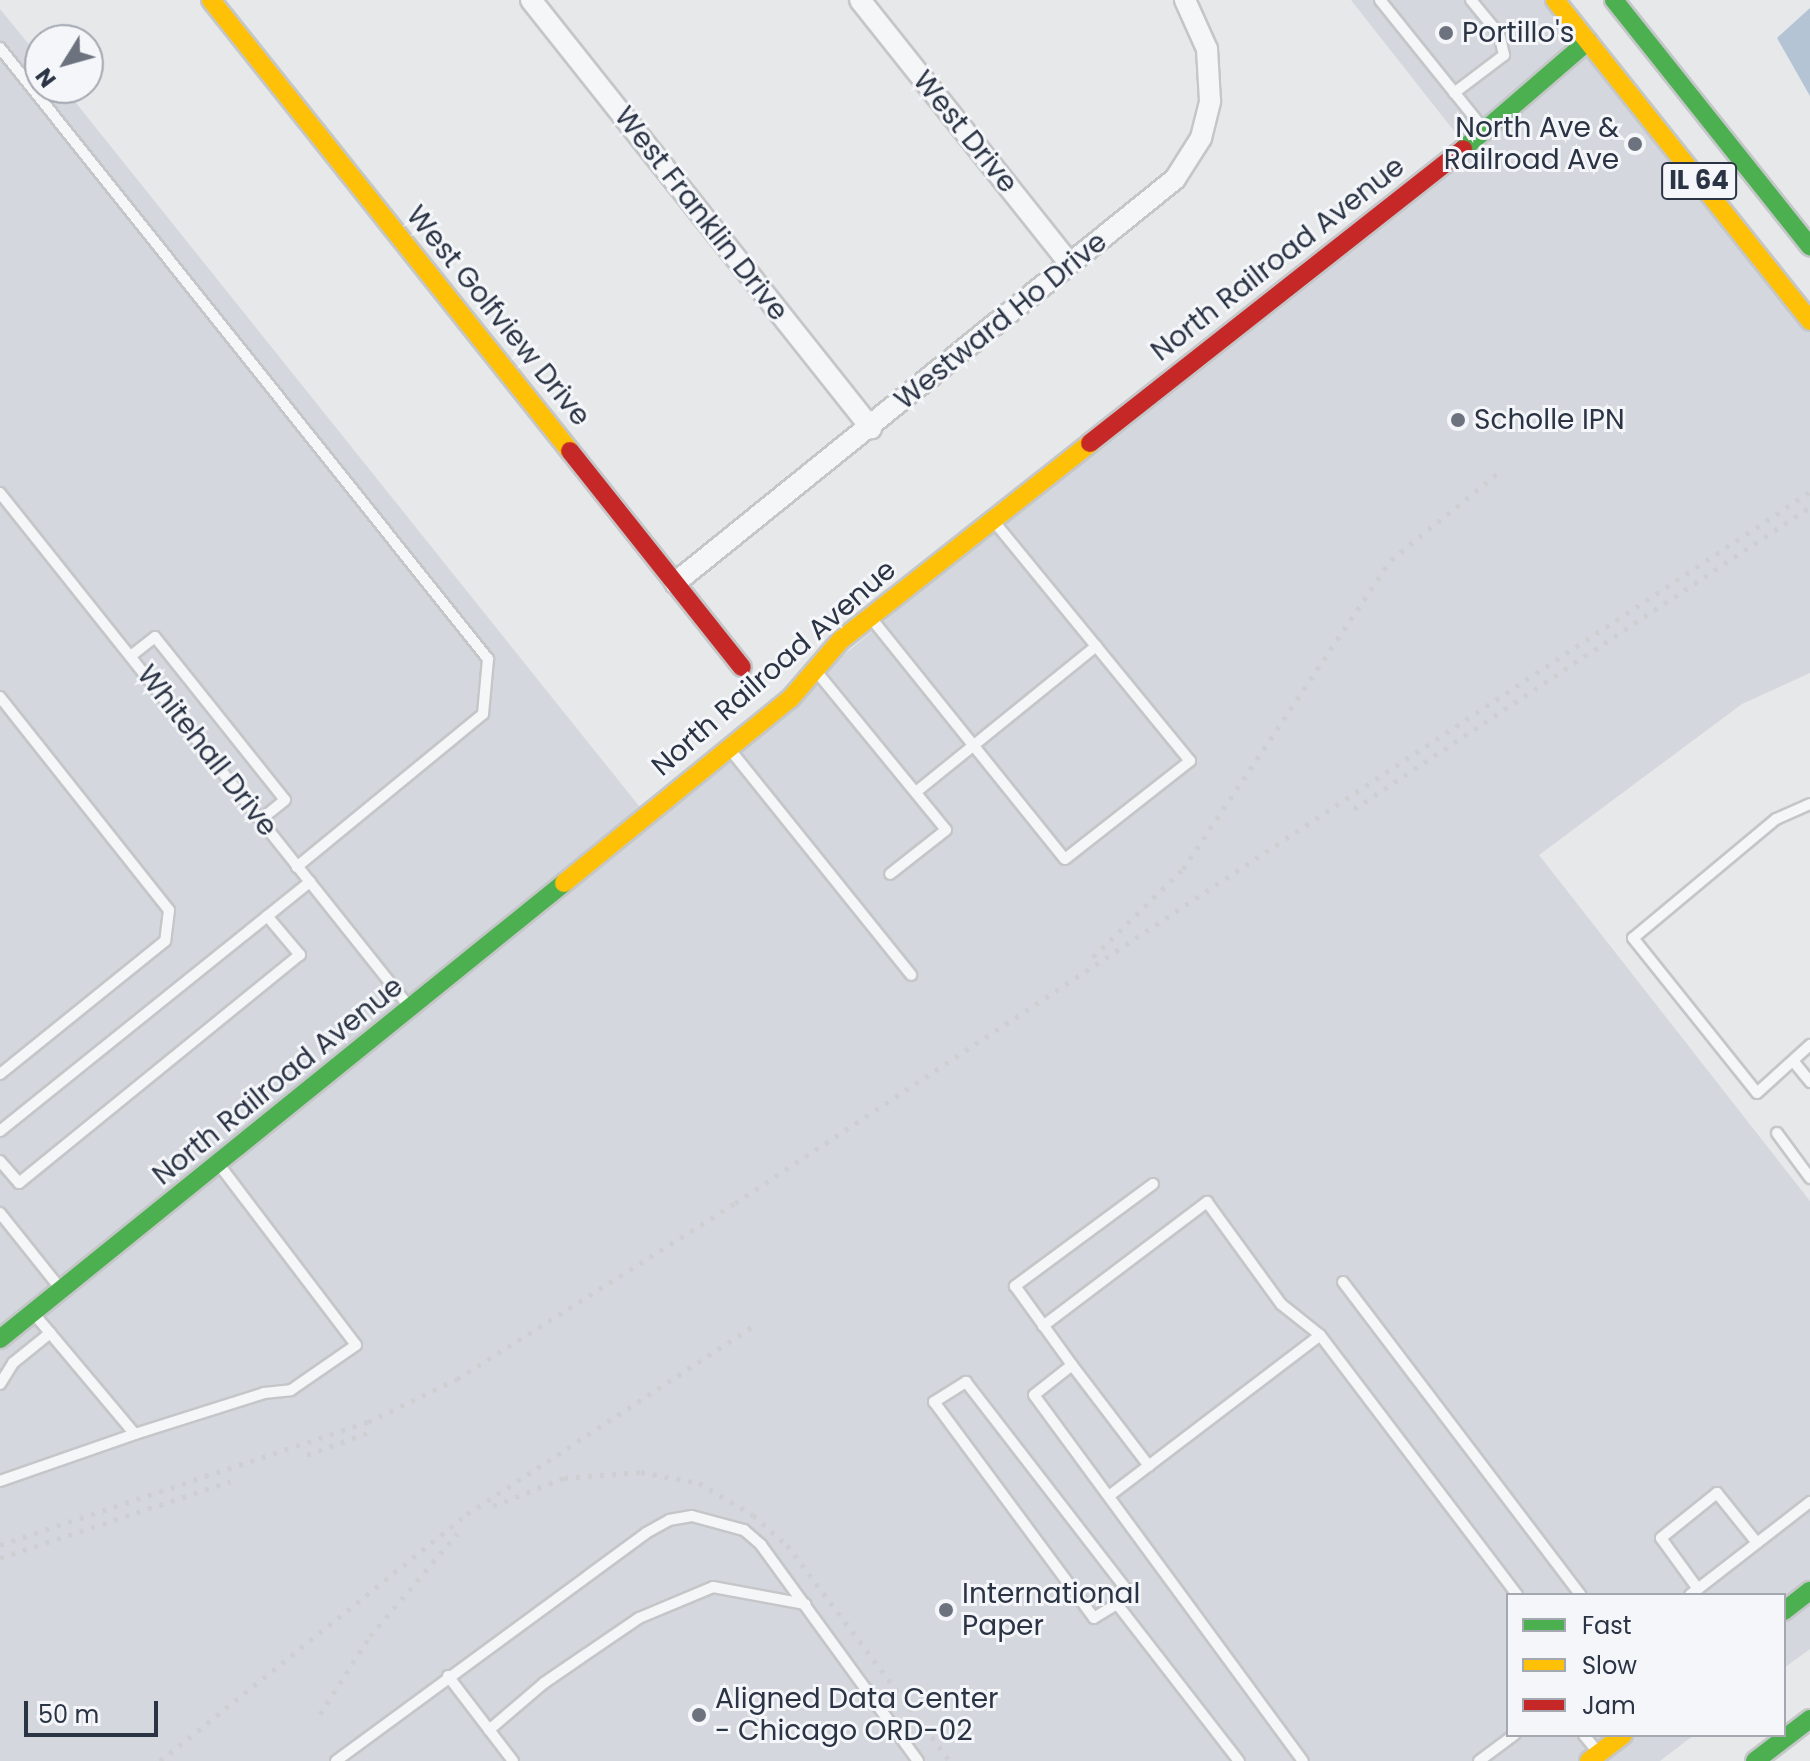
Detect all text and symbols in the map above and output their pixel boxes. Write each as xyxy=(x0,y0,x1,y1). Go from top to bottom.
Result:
place label: Portillo's xyxy=(1462,16,1574,50)
north arrow xyxy=(24,24,104,104)
marker: Portillo's xyxy=(1437,24,1455,42)
text: N xyxy=(29,62,63,93)
street label: West Drive xyxy=(906,64,1024,200)
street label: West Franklin Drive xyxy=(607,100,795,328)
place label: North Ave & Railroad Ave xyxy=(1444,111,1619,177)
marker: North Ave & Railroad Ave xyxy=(1626,135,1644,153)
street label: North Railroad Avenue xyxy=(1145,150,1411,368)
road number: IL 64 xyxy=(1661,159,1737,203)
street label: West Golfview Drive xyxy=(399,199,597,433)
street label: Westward Ho Drive xyxy=(888,225,1114,417)
place label: Scholle IPN xyxy=(1474,403,1625,437)
marker: Scholle IPN xyxy=(1449,411,1467,429)
street label: North Railroad Avenue xyxy=(645,553,903,783)
street label: Whitehall Drive xyxy=(130,659,284,843)
street label: North Railroad Avenue xyxy=(146,970,410,1192)
place label: International Paper xyxy=(962,1577,1140,1643)
legend xyxy=(1506,1593,1786,1737)
marker: International Paper xyxy=(937,1601,955,1619)
text: Fast xyxy=(1582,1609,1632,1642)
text: Slow xyxy=(1582,1649,1637,1682)
place label: Aligned Data Center - Chicago ORD-02 xyxy=(715,1682,998,1748)
scale bar xyxy=(28,1685,162,1735)
text: Jam xyxy=(1582,1689,1636,1722)
text: 50 m xyxy=(38,1698,99,1731)
marker: Aligned Data Center - Chicago ORD-02 xyxy=(690,1706,708,1724)

